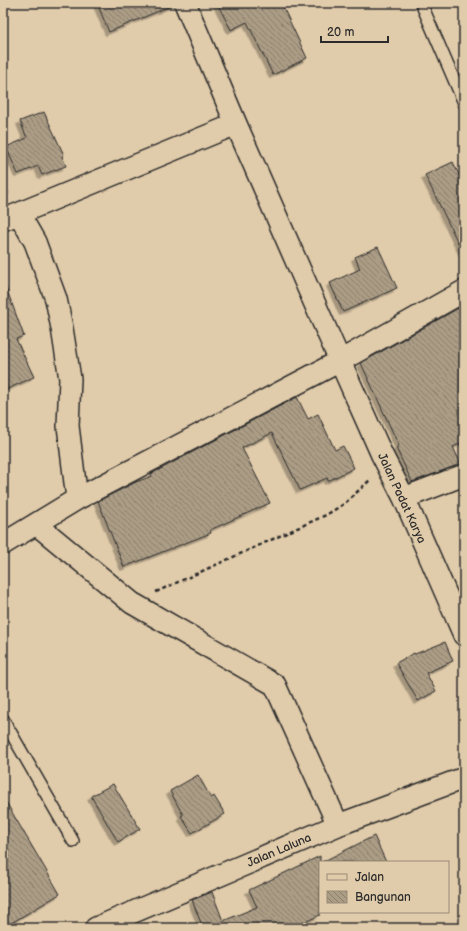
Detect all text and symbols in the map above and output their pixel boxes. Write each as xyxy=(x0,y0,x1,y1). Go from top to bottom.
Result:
scale bar xyxy=(321,18,388,44)
text: 20 m xyxy=(327,25,354,40)
street label: Jalan Padat Karya xyxy=(374,451,429,546)
street label: Jalan Laluna xyxy=(245,830,314,871)
legend xyxy=(319,861,449,913)
text: Jalan xyxy=(355,870,384,885)
text: Bangunan xyxy=(355,890,411,905)

